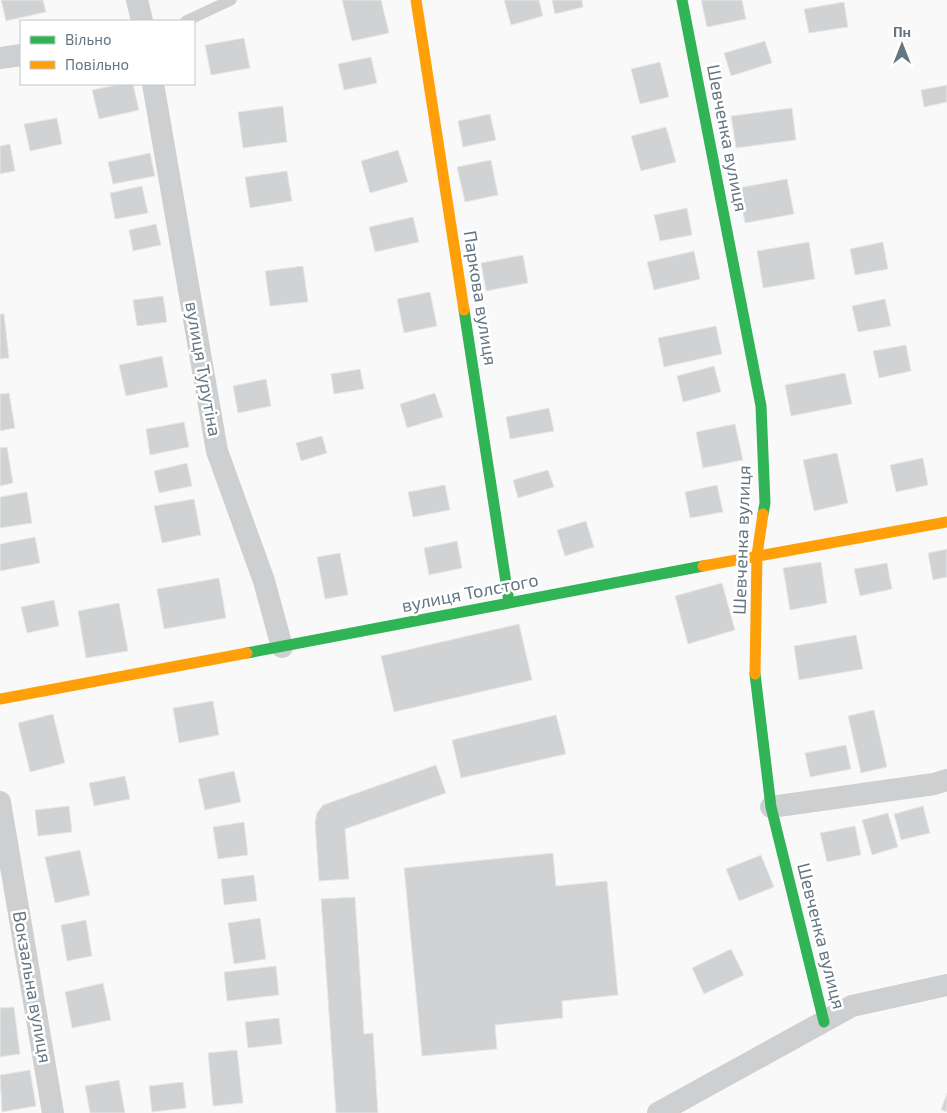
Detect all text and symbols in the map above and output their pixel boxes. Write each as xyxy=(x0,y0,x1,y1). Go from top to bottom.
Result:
legend xyxy=(20,20,195,85)
north arrow xyxy=(877,20,927,70)
text: Пн xyxy=(893,23,911,40)
text: Вільно xyxy=(65,30,112,48)
text: Повільно xyxy=(65,55,129,73)
street label: Шевченка вулиця xyxy=(703,62,753,213)
street label: Паркова вулиця xyxy=(459,229,503,367)
street label: вулиця Турутіна xyxy=(181,300,227,438)
street label: Шевченка вулиця xyxy=(727,465,755,615)
street label: вулиця Толстого xyxy=(400,568,540,616)
street label: Шевченка вулиця xyxy=(793,860,851,1011)
street label: Вокзальна вулиця xyxy=(9,909,57,1064)

